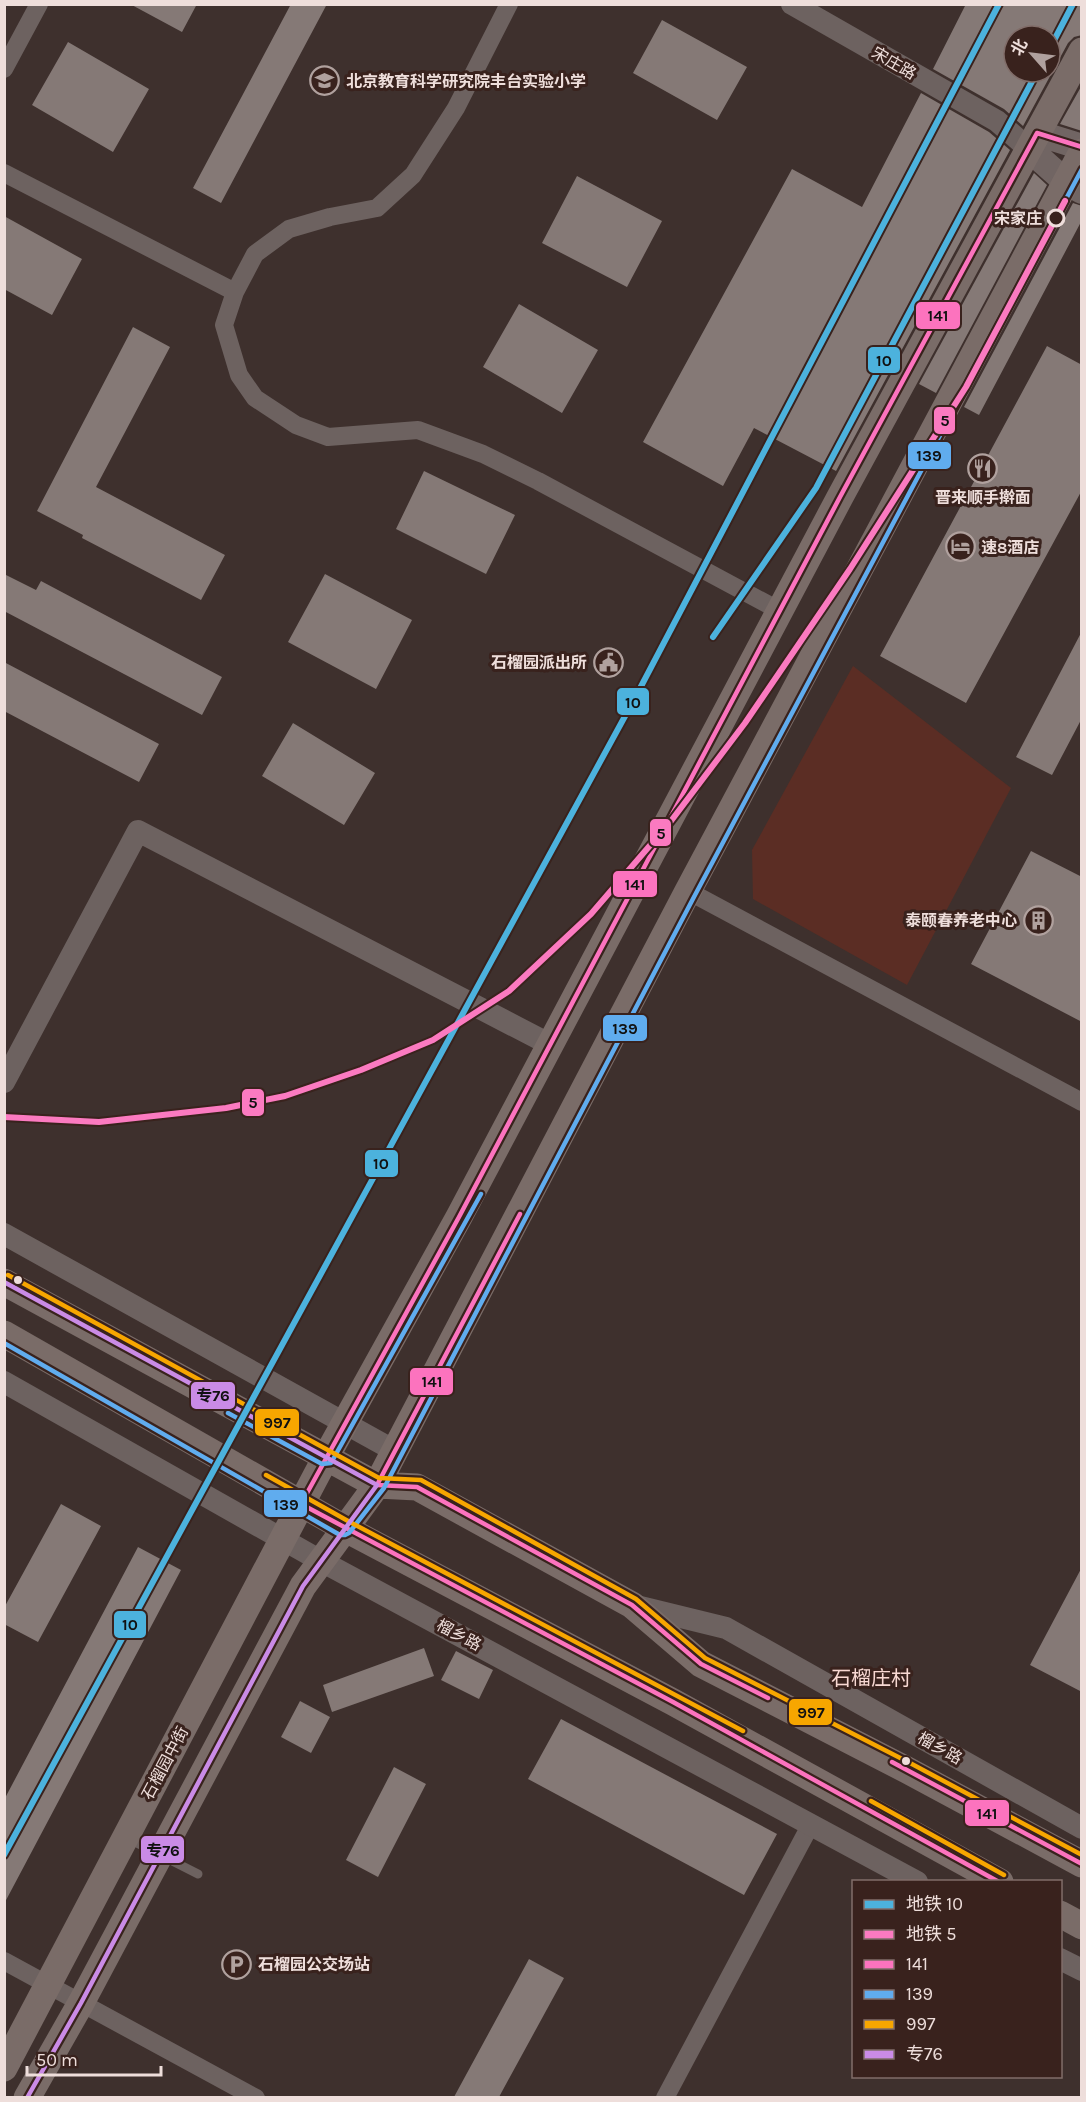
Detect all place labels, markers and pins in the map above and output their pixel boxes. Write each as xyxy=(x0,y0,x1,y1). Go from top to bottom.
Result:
school or university icon: 北京教育科学研究院丰台实验小学 xyxy=(309,65,341,97)
place label: 北京教育科学研究院丰台实验小学 xyxy=(346,72,586,91)
place label: 宋家庄 xyxy=(994,209,1042,228)
marker: 宋家庄 xyxy=(1047,209,1065,227)
restaurant icon: 晋来顺手擀面 xyxy=(967,453,999,485)
place label: 晋来顺手擀面 xyxy=(935,488,1031,507)
hotel icon: 速8酒店 xyxy=(944,531,976,563)
place label: 速8酒店 xyxy=(981,538,1039,557)
public building icon: 石榴园派出所 xyxy=(592,646,624,678)
place label: 石榴园派出所 xyxy=(491,653,587,672)
building icon: 泰颐春养老中心 xyxy=(1022,904,1054,936)
place label: 泰颐春养老中心 xyxy=(905,911,1017,930)
unlabelled marker xyxy=(12,1274,24,1286)
unlabelled marker xyxy=(900,1755,912,1767)
parking icon: 石榴园公交场站 xyxy=(221,1948,253,1980)
place label: 石榴园公交场站 xyxy=(258,1955,370,1974)

